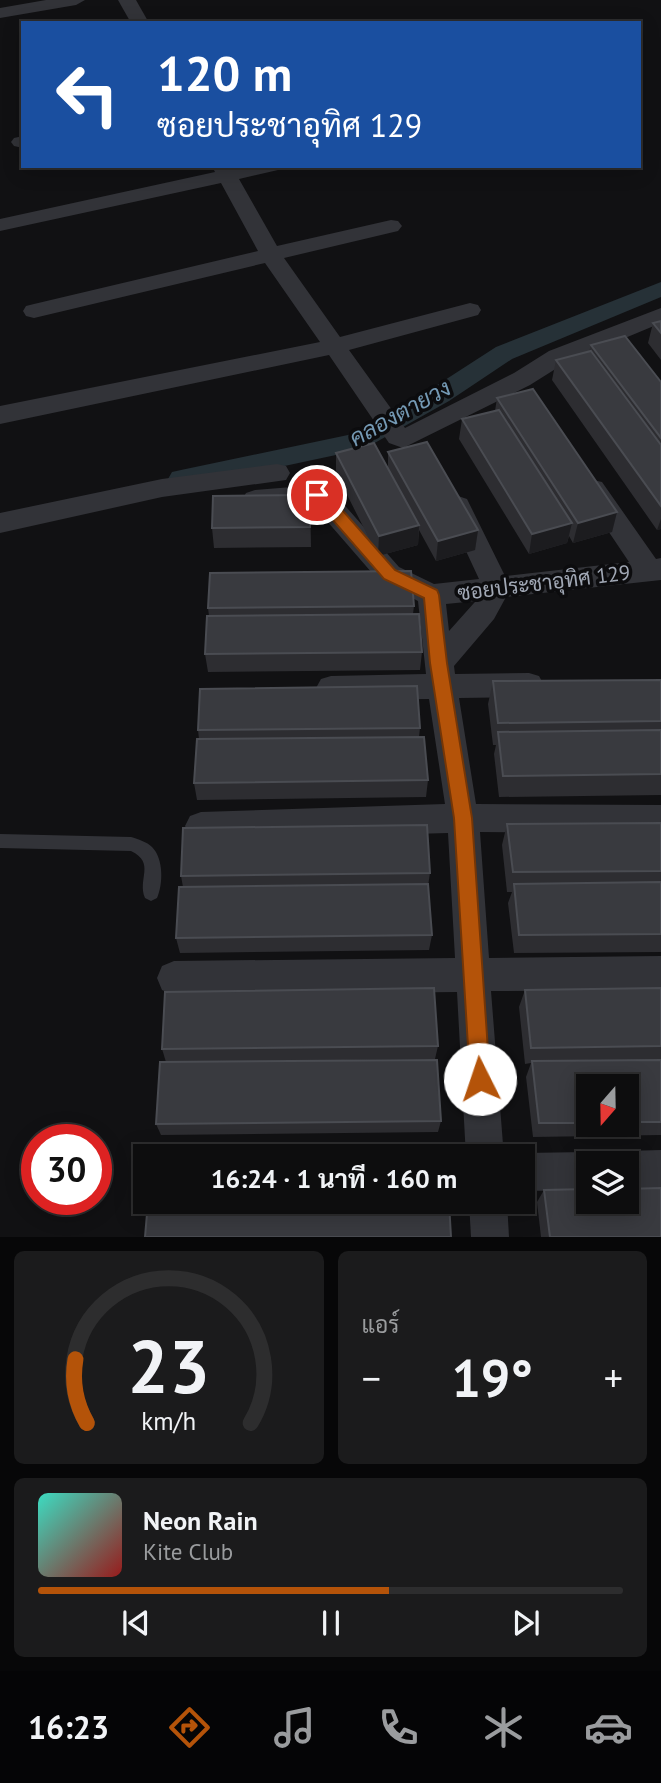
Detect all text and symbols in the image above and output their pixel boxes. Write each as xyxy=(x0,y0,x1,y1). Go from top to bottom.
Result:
text: 120 m xyxy=(157,41,292,105)
icon: left xyxy=(42,49,133,140)
text: ซอยประชาอุทิศ 129 xyxy=(157,104,422,146)
water label: คลองตายวง xyxy=(344,373,456,452)
pin xyxy=(287,465,347,525)
icon: arrive xyxy=(298,476,336,514)
street label: ซอยประชาอุทิศ 129 xyxy=(456,558,632,608)
position arrow xyxy=(443,1042,517,1116)
north arrow xyxy=(576,1074,639,1138)
map controls xyxy=(576,1074,639,1214)
speed limit sign: 30 xyxy=(21,1124,112,1215)
button: layers xyxy=(576,1151,639,1214)
text: 16:24 · 1 นาที · 160 m xyxy=(211,1162,457,1195)
text: แอร์ xyxy=(362,1310,399,1339)
text: 23 xyxy=(127,1320,210,1414)
text: 19° xyxy=(451,1344,533,1411)
text: − xyxy=(362,1353,381,1402)
text: + xyxy=(604,1353,623,1402)
text: km/h xyxy=(141,1405,196,1437)
text: Neon Rain xyxy=(143,1504,258,1537)
text: Kite Club xyxy=(143,1537,233,1566)
icon: previous xyxy=(117,1604,155,1642)
icon: pause xyxy=(312,1604,350,1642)
icon: next xyxy=(507,1604,545,1642)
icon: directions xyxy=(165,1703,214,1752)
icon: music xyxy=(270,1703,319,1752)
icon: phone xyxy=(374,1703,423,1752)
icon: climate xyxy=(479,1703,528,1752)
icon: car xyxy=(584,1703,633,1752)
text: 16:23 xyxy=(28,1706,109,1748)

